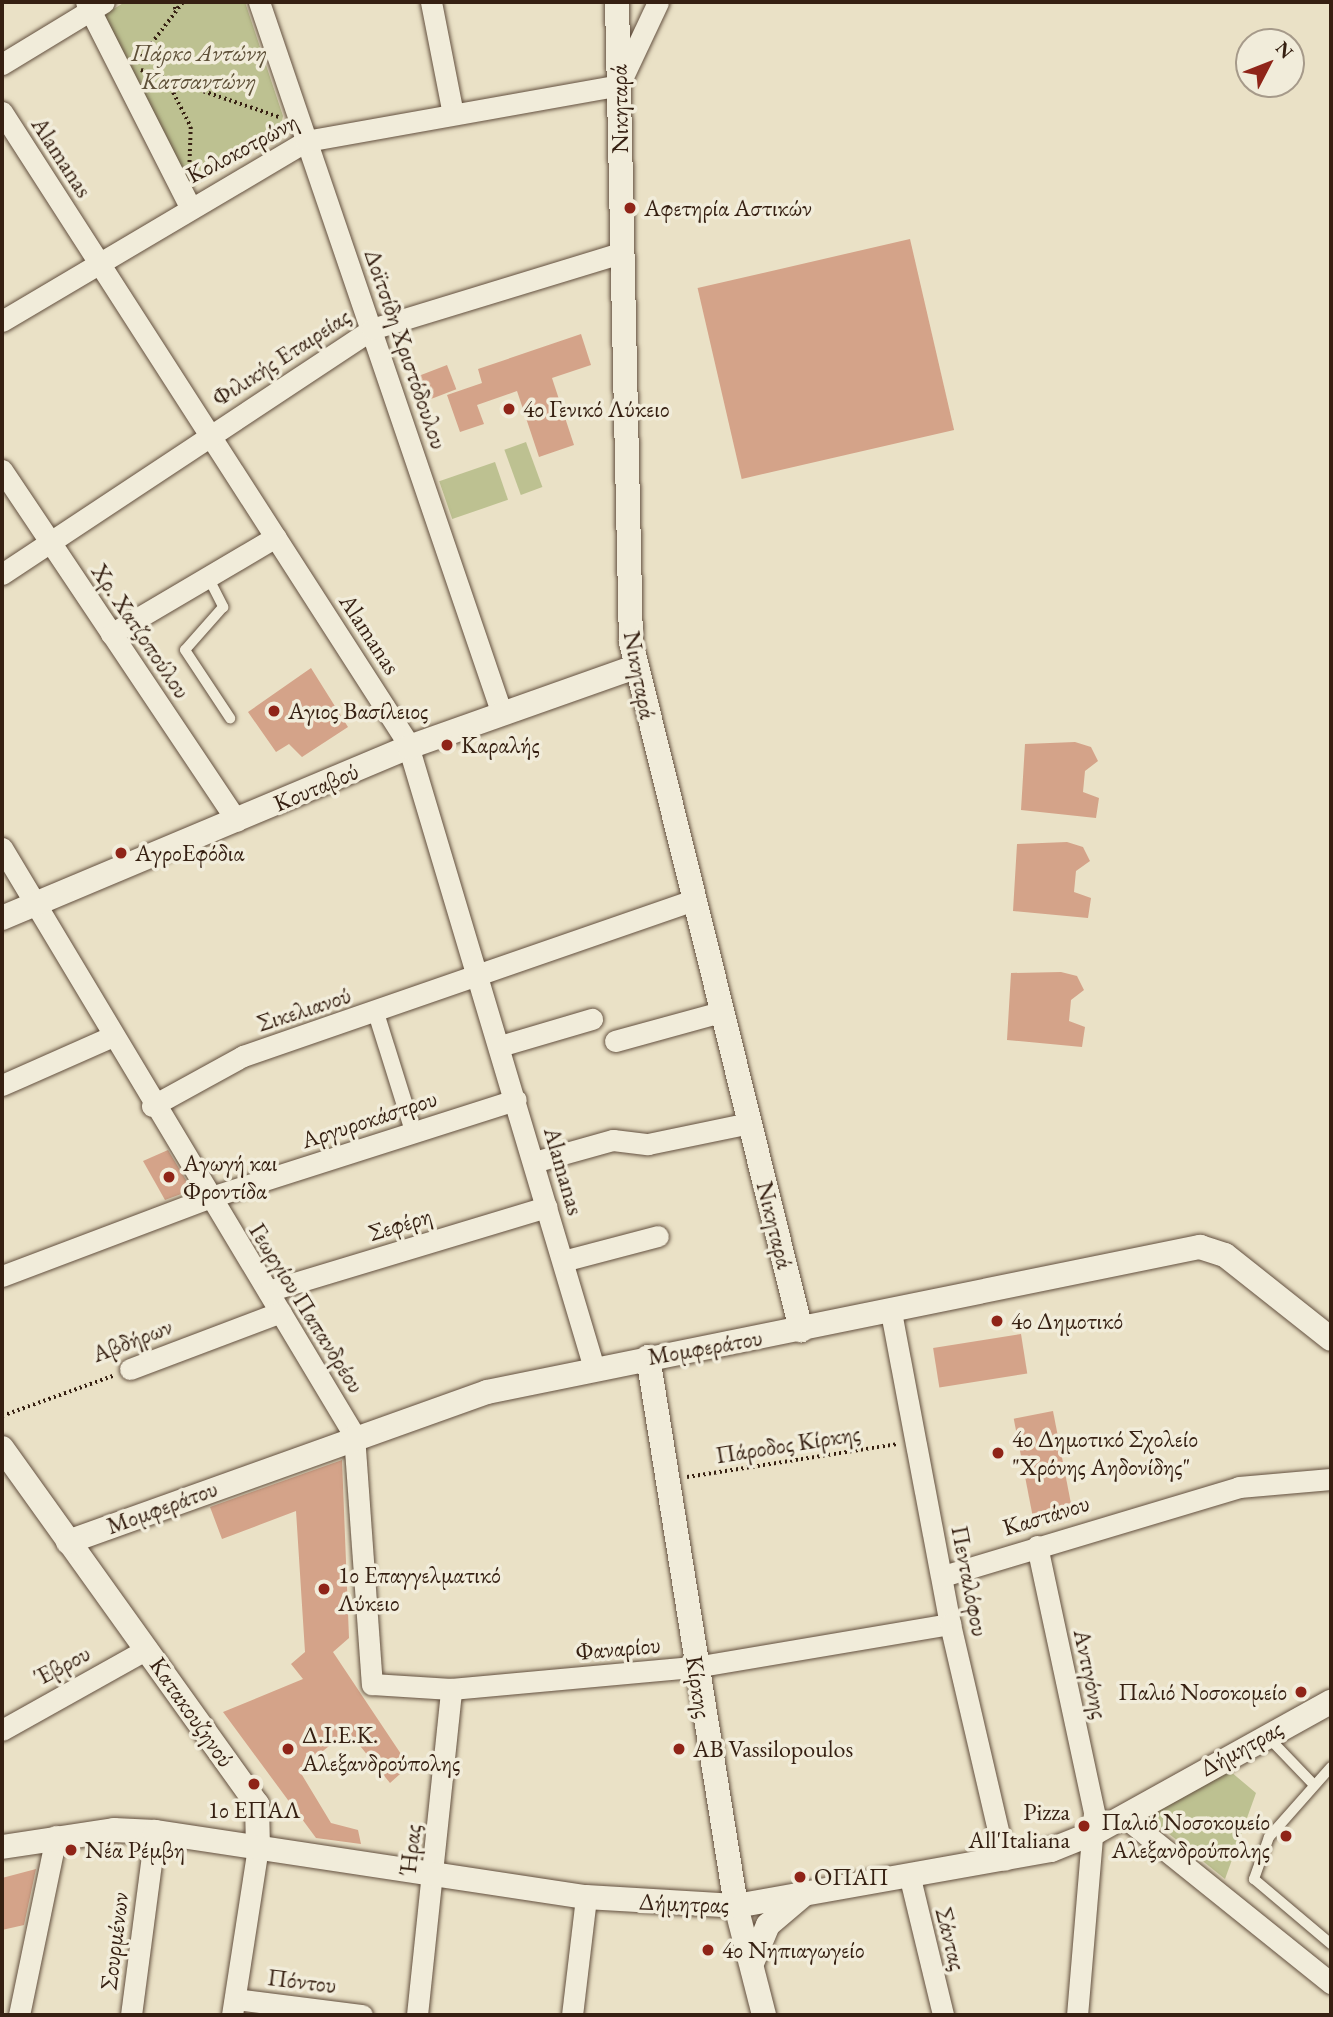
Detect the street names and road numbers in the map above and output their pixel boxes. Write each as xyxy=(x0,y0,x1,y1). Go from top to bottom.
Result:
street label: Νικηταρά xyxy=(604,64,634,154)
street label: Κολοκοτρώνη xyxy=(181,107,303,189)
street label: Alamanas xyxy=(25,111,99,203)
street label: Δοϊτσίδη Χριστόδουλου xyxy=(358,245,454,453)
street label: Φιλικής Εταιρείας xyxy=(207,302,355,412)
street label: Χρ. Χατζοπούλου xyxy=(85,558,197,704)
street label: Alamanas xyxy=(333,588,407,680)
street label: Νικηταρά xyxy=(617,629,663,721)
street label: Κουταβού xyxy=(269,756,363,818)
street label: Σικελιανού xyxy=(253,980,355,1038)
street label: Αργυροκάστρου xyxy=(297,1084,441,1154)
street label: Alamanas xyxy=(538,1124,590,1218)
street label: Νικηταρά xyxy=(750,1178,800,1272)
street label: Σεφέρη xyxy=(365,1201,435,1247)
street label: Γεωργίου Παπανδρέου xyxy=(243,1218,371,1398)
street label: Αβδήρων xyxy=(88,1312,176,1368)
street label: Μομφεράτου xyxy=(645,1323,765,1371)
street label: Πάροδος Κίρκης xyxy=(714,1418,862,1470)
street label: Μομφεράτου xyxy=(103,1474,221,1540)
street label: Καστάνου xyxy=(999,1488,1093,1542)
street label: Πενταλόφου xyxy=(945,1523,995,1639)
street label: Αντιγόνης xyxy=(1067,1627,1115,1721)
street label: Φαναρίου xyxy=(574,1630,662,1666)
street label: Έβρου xyxy=(29,1638,95,1692)
street label: Κατακουζηνού xyxy=(144,1651,240,1773)
street label: Κίρκης xyxy=(680,1654,718,1720)
street label: Δήμητρας xyxy=(1194,1713,1288,1783)
street label: Ήρας xyxy=(393,1823,427,1877)
street label: Δήμητρας xyxy=(638,1887,730,1919)
street label: Σουρμένων xyxy=(94,1890,134,1992)
street label: Σάντας xyxy=(929,1904,973,1974)
street label: Πόντου xyxy=(266,1962,338,2000)

